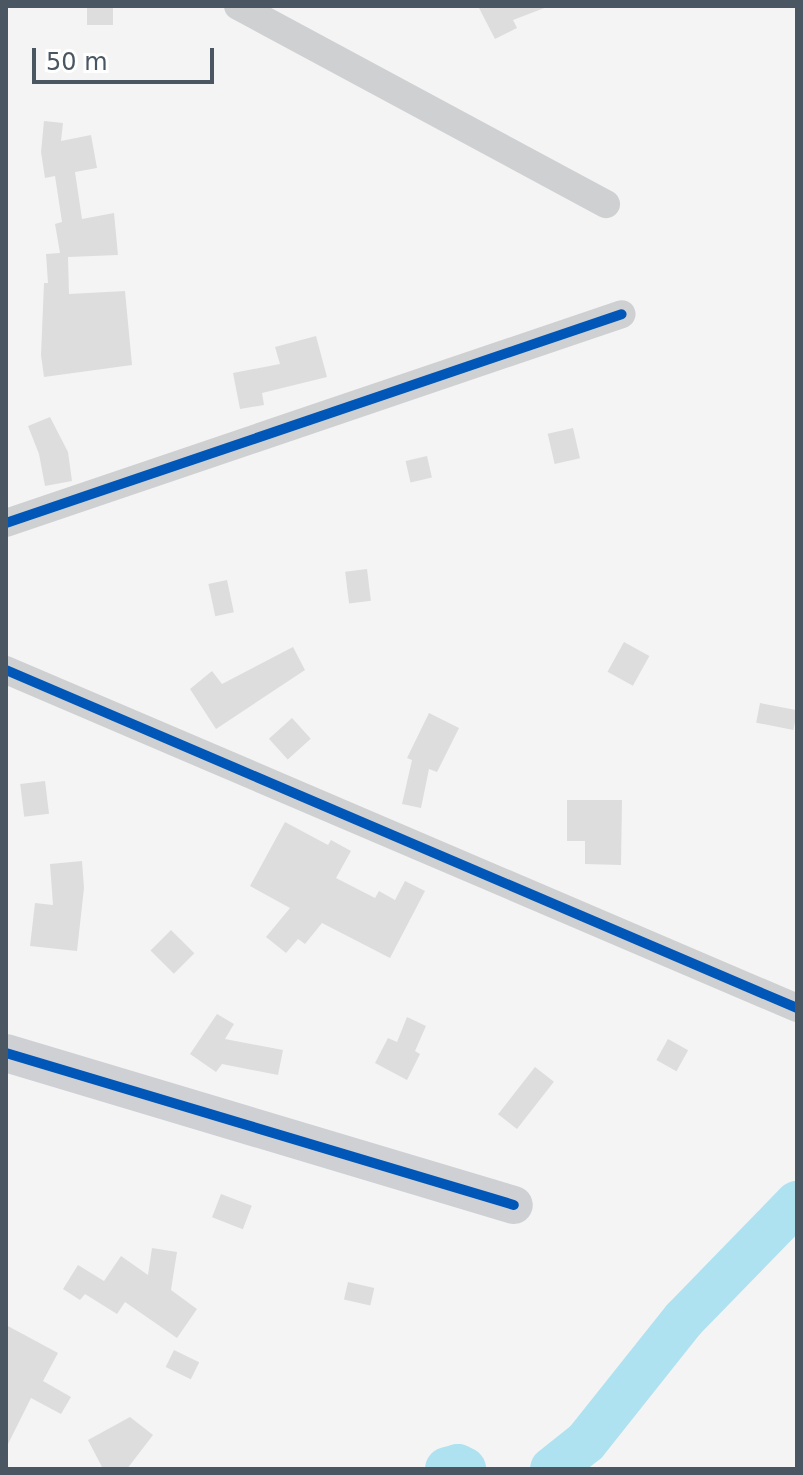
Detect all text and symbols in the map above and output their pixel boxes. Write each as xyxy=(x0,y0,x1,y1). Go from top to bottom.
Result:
scale bar xyxy=(36,32,218,82)
text: 50 m xyxy=(46,48,108,76)

